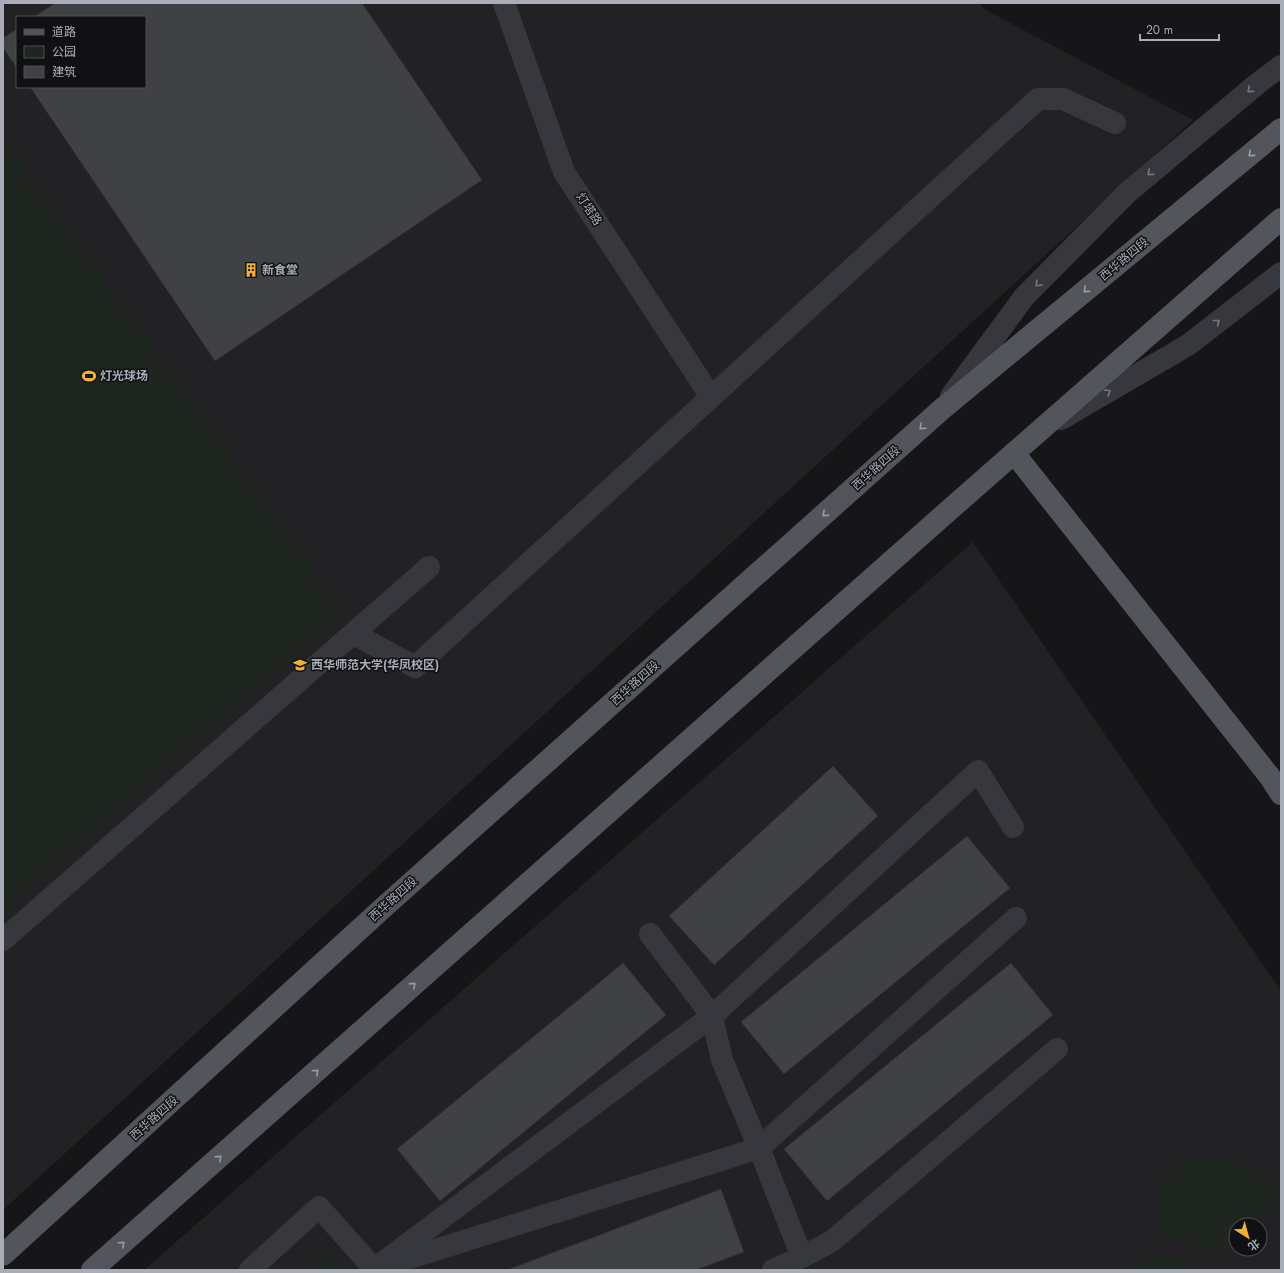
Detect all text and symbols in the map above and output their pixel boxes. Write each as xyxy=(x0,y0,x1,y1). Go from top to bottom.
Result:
legend xyxy=(16,16,146,88)
scale bar xyxy=(1140,16,1219,42)
text: 20 m xyxy=(1146,21,1173,39)
text: 道路 xyxy=(52,23,76,41)
text: 公园 xyxy=(52,43,76,61)
text: 建筑 xyxy=(52,63,76,81)
one-way arrow xyxy=(1248,85,1255,92)
one-way arrow xyxy=(1248,149,1256,156)
one-way arrow xyxy=(1148,169,1155,176)
street label: 灯塔路 xyxy=(572,189,606,229)
street label: 西华路四段 xyxy=(1095,233,1153,285)
place label: 新食堂 xyxy=(262,261,298,279)
building icon: 新食堂 xyxy=(243,262,259,278)
one-way arrow xyxy=(1035,279,1042,287)
one-way arrow xyxy=(1083,286,1091,293)
one-way arrow xyxy=(1213,320,1220,327)
place label: 灯光球场 xyxy=(100,367,148,385)
sports icon: 灯光球场 xyxy=(81,368,97,384)
one-way arrow xyxy=(1104,389,1111,396)
one-way arrow xyxy=(919,422,926,429)
street label: 西华路四段 xyxy=(848,441,904,495)
one-way arrow xyxy=(822,509,829,516)
place label: 西华师范大学(华凤校区) xyxy=(311,656,439,674)
street label: 西华路四段 xyxy=(607,656,663,710)
school or university icon: 西华师范大学(华凤校区) xyxy=(292,657,308,673)
street label: 西华路四段 xyxy=(365,872,421,926)
one-way arrow xyxy=(409,983,416,990)
one-way arrow xyxy=(311,1069,319,1076)
street label: 西华路四段 xyxy=(126,1091,182,1145)
one-way arrow xyxy=(214,1155,222,1163)
north arrow xyxy=(1228,1217,1268,1257)
text: 北 xyxy=(1245,1235,1263,1255)
one-way arrow xyxy=(117,1242,124,1249)

